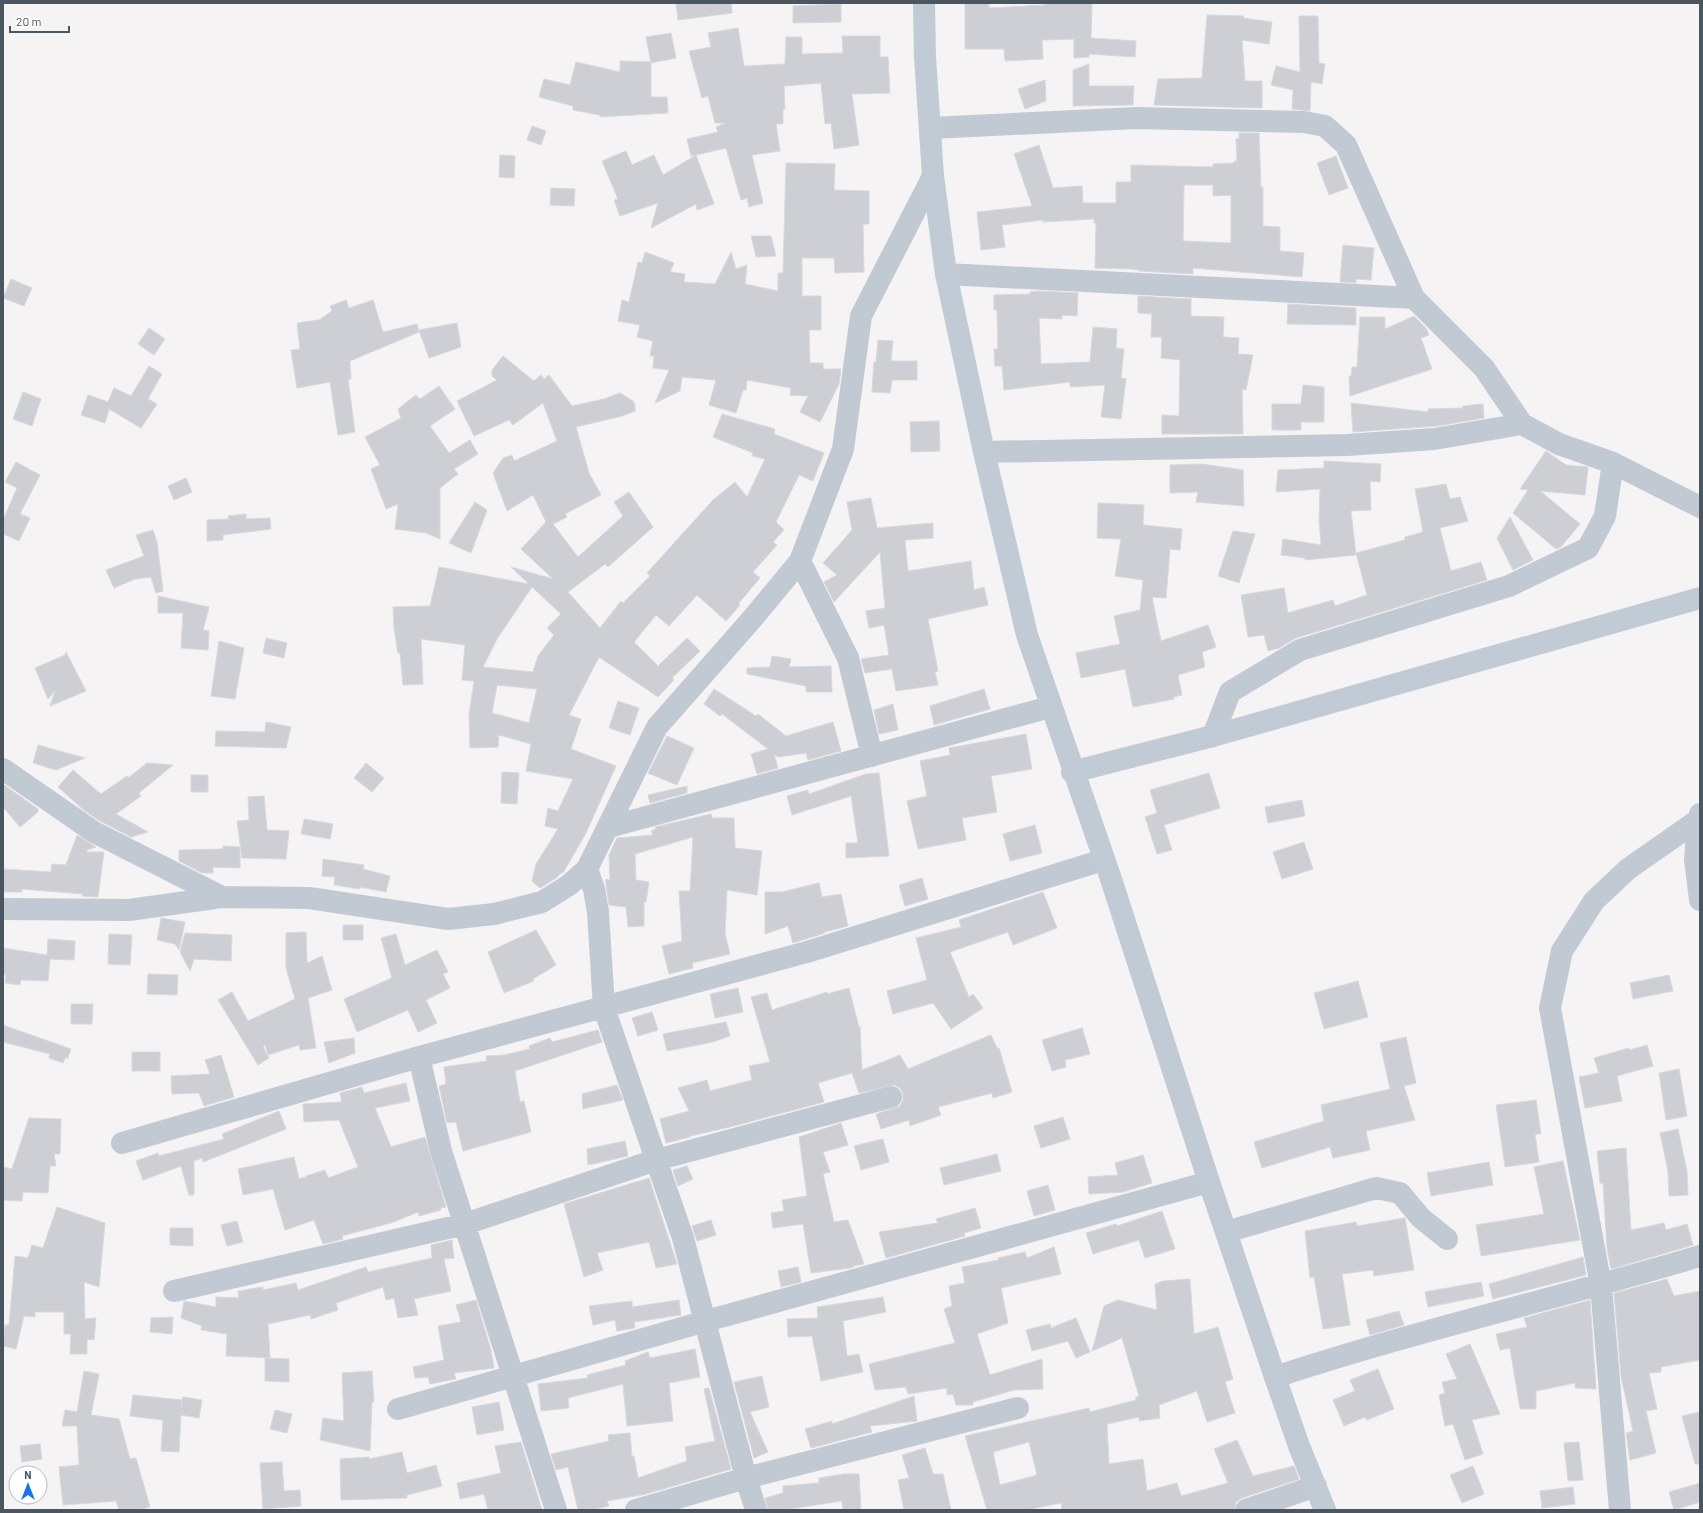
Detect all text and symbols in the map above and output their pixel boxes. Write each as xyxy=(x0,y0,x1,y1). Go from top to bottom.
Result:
scale bar xyxy=(10,8,69,34)
text: 20 m xyxy=(16,14,42,28)
north arrow xyxy=(8,1465,48,1505)
text: N xyxy=(24,1468,32,1481)

